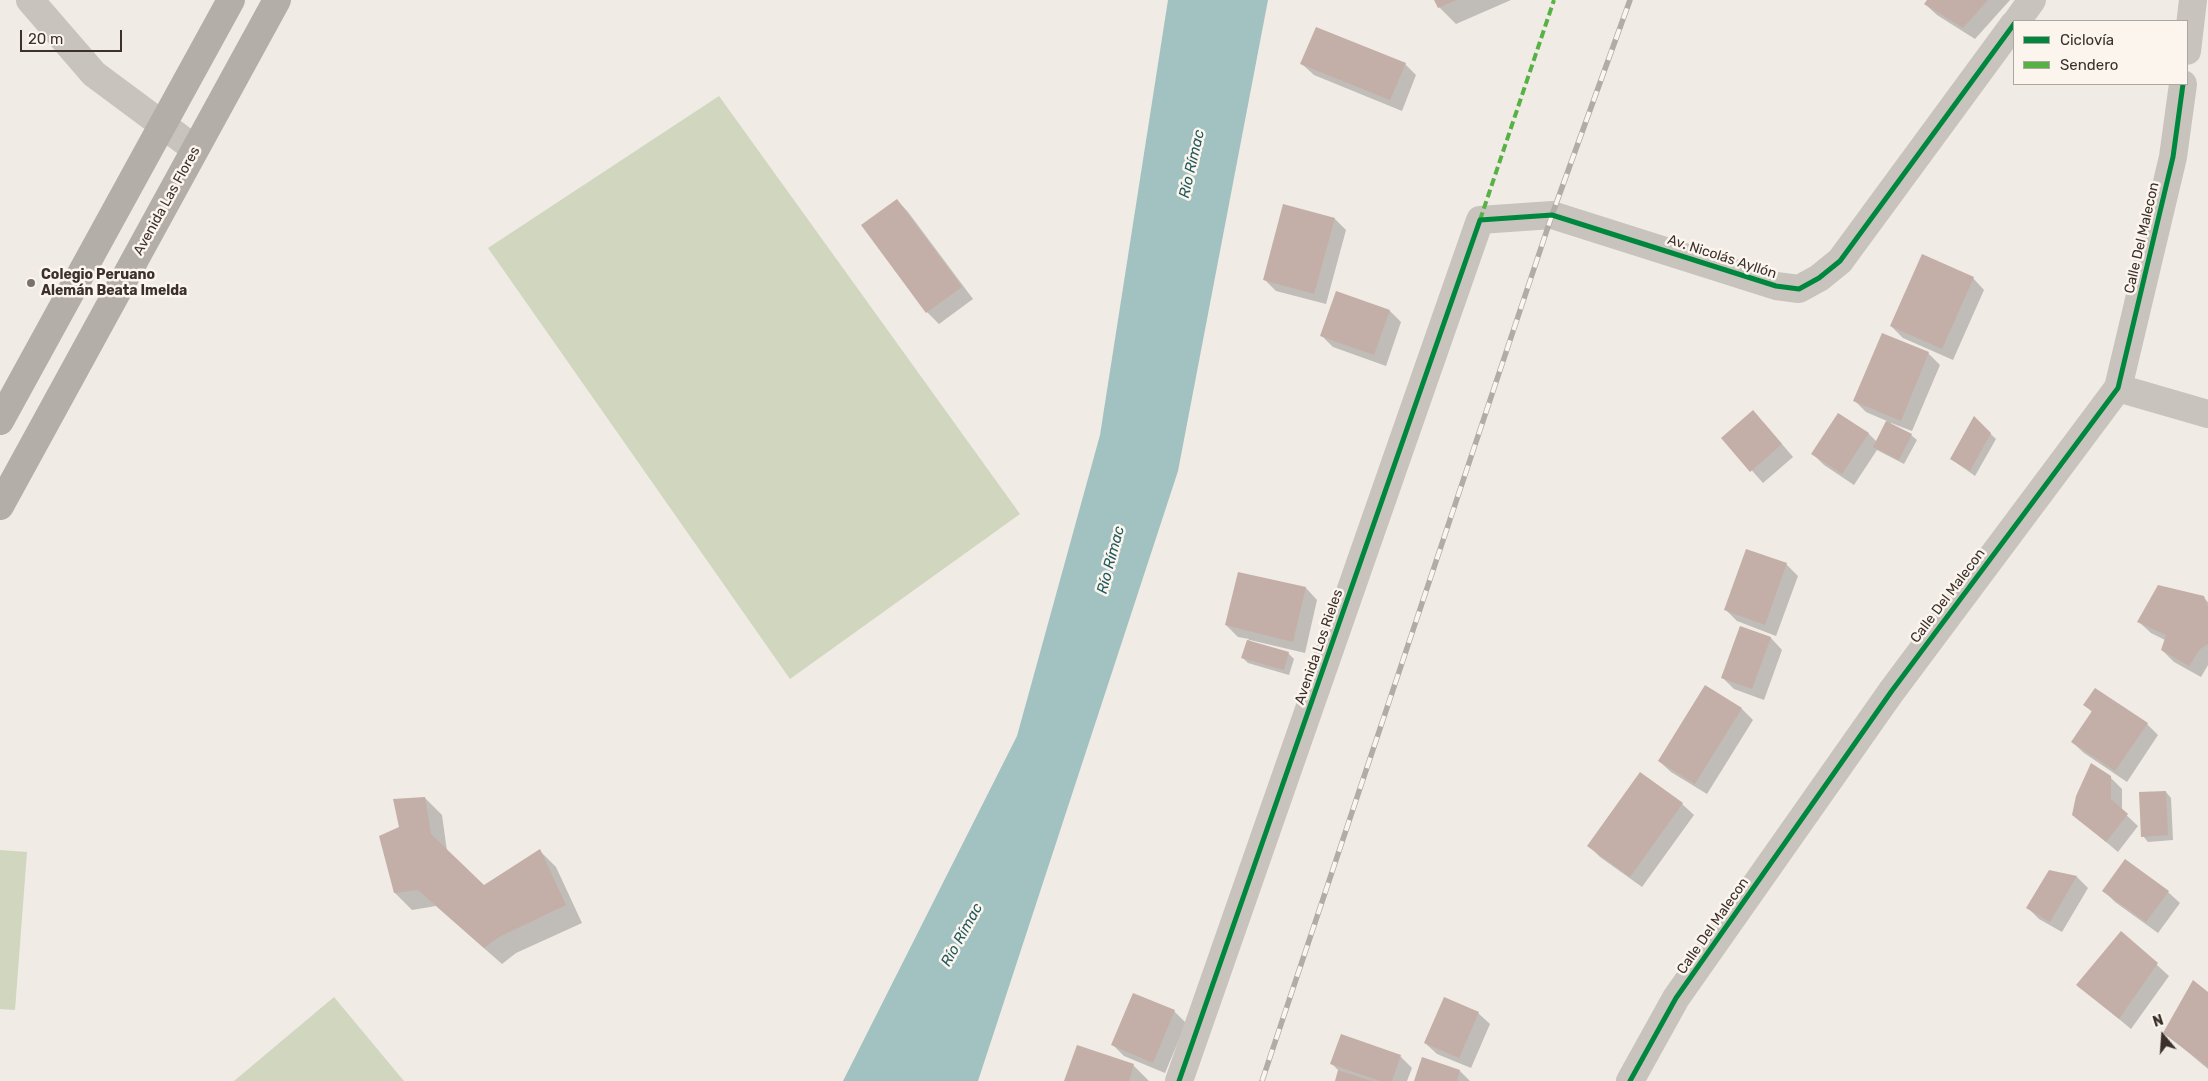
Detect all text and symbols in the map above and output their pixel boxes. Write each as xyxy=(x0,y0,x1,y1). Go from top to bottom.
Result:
scale bar xyxy=(22,20,125,52)
legend xyxy=(2013,20,2188,85)
text: 20 m xyxy=(28,30,63,48)
text: Ciclovía xyxy=(2060,31,2114,49)
text: Sendero xyxy=(2060,56,2118,74)
water label: Río Rímac xyxy=(1175,128,1209,200)
street label: Avenida Las Flores xyxy=(130,144,204,258)
street label: Calle Del Malecon xyxy=(2121,181,2163,295)
street label: Av. Nicolás Ayllón xyxy=(1665,231,1779,283)
place label: Colegio Peruano Alemán Beata Imelda xyxy=(41,267,187,300)
marker: Colegio Peruano Alemán Beata Imelda xyxy=(25,277,37,289)
water label: Río Rímac xyxy=(1093,524,1129,596)
street label: Calle Del Malecon xyxy=(1907,546,1989,646)
street label: Avenida Los Rieles xyxy=(1291,587,1347,707)
street label: Calle Del Malecon xyxy=(1673,875,1753,977)
water label: Río Rímac xyxy=(937,900,987,970)
north arrow xyxy=(2138,1011,2188,1061)
text: N xyxy=(2151,1012,2166,1031)

